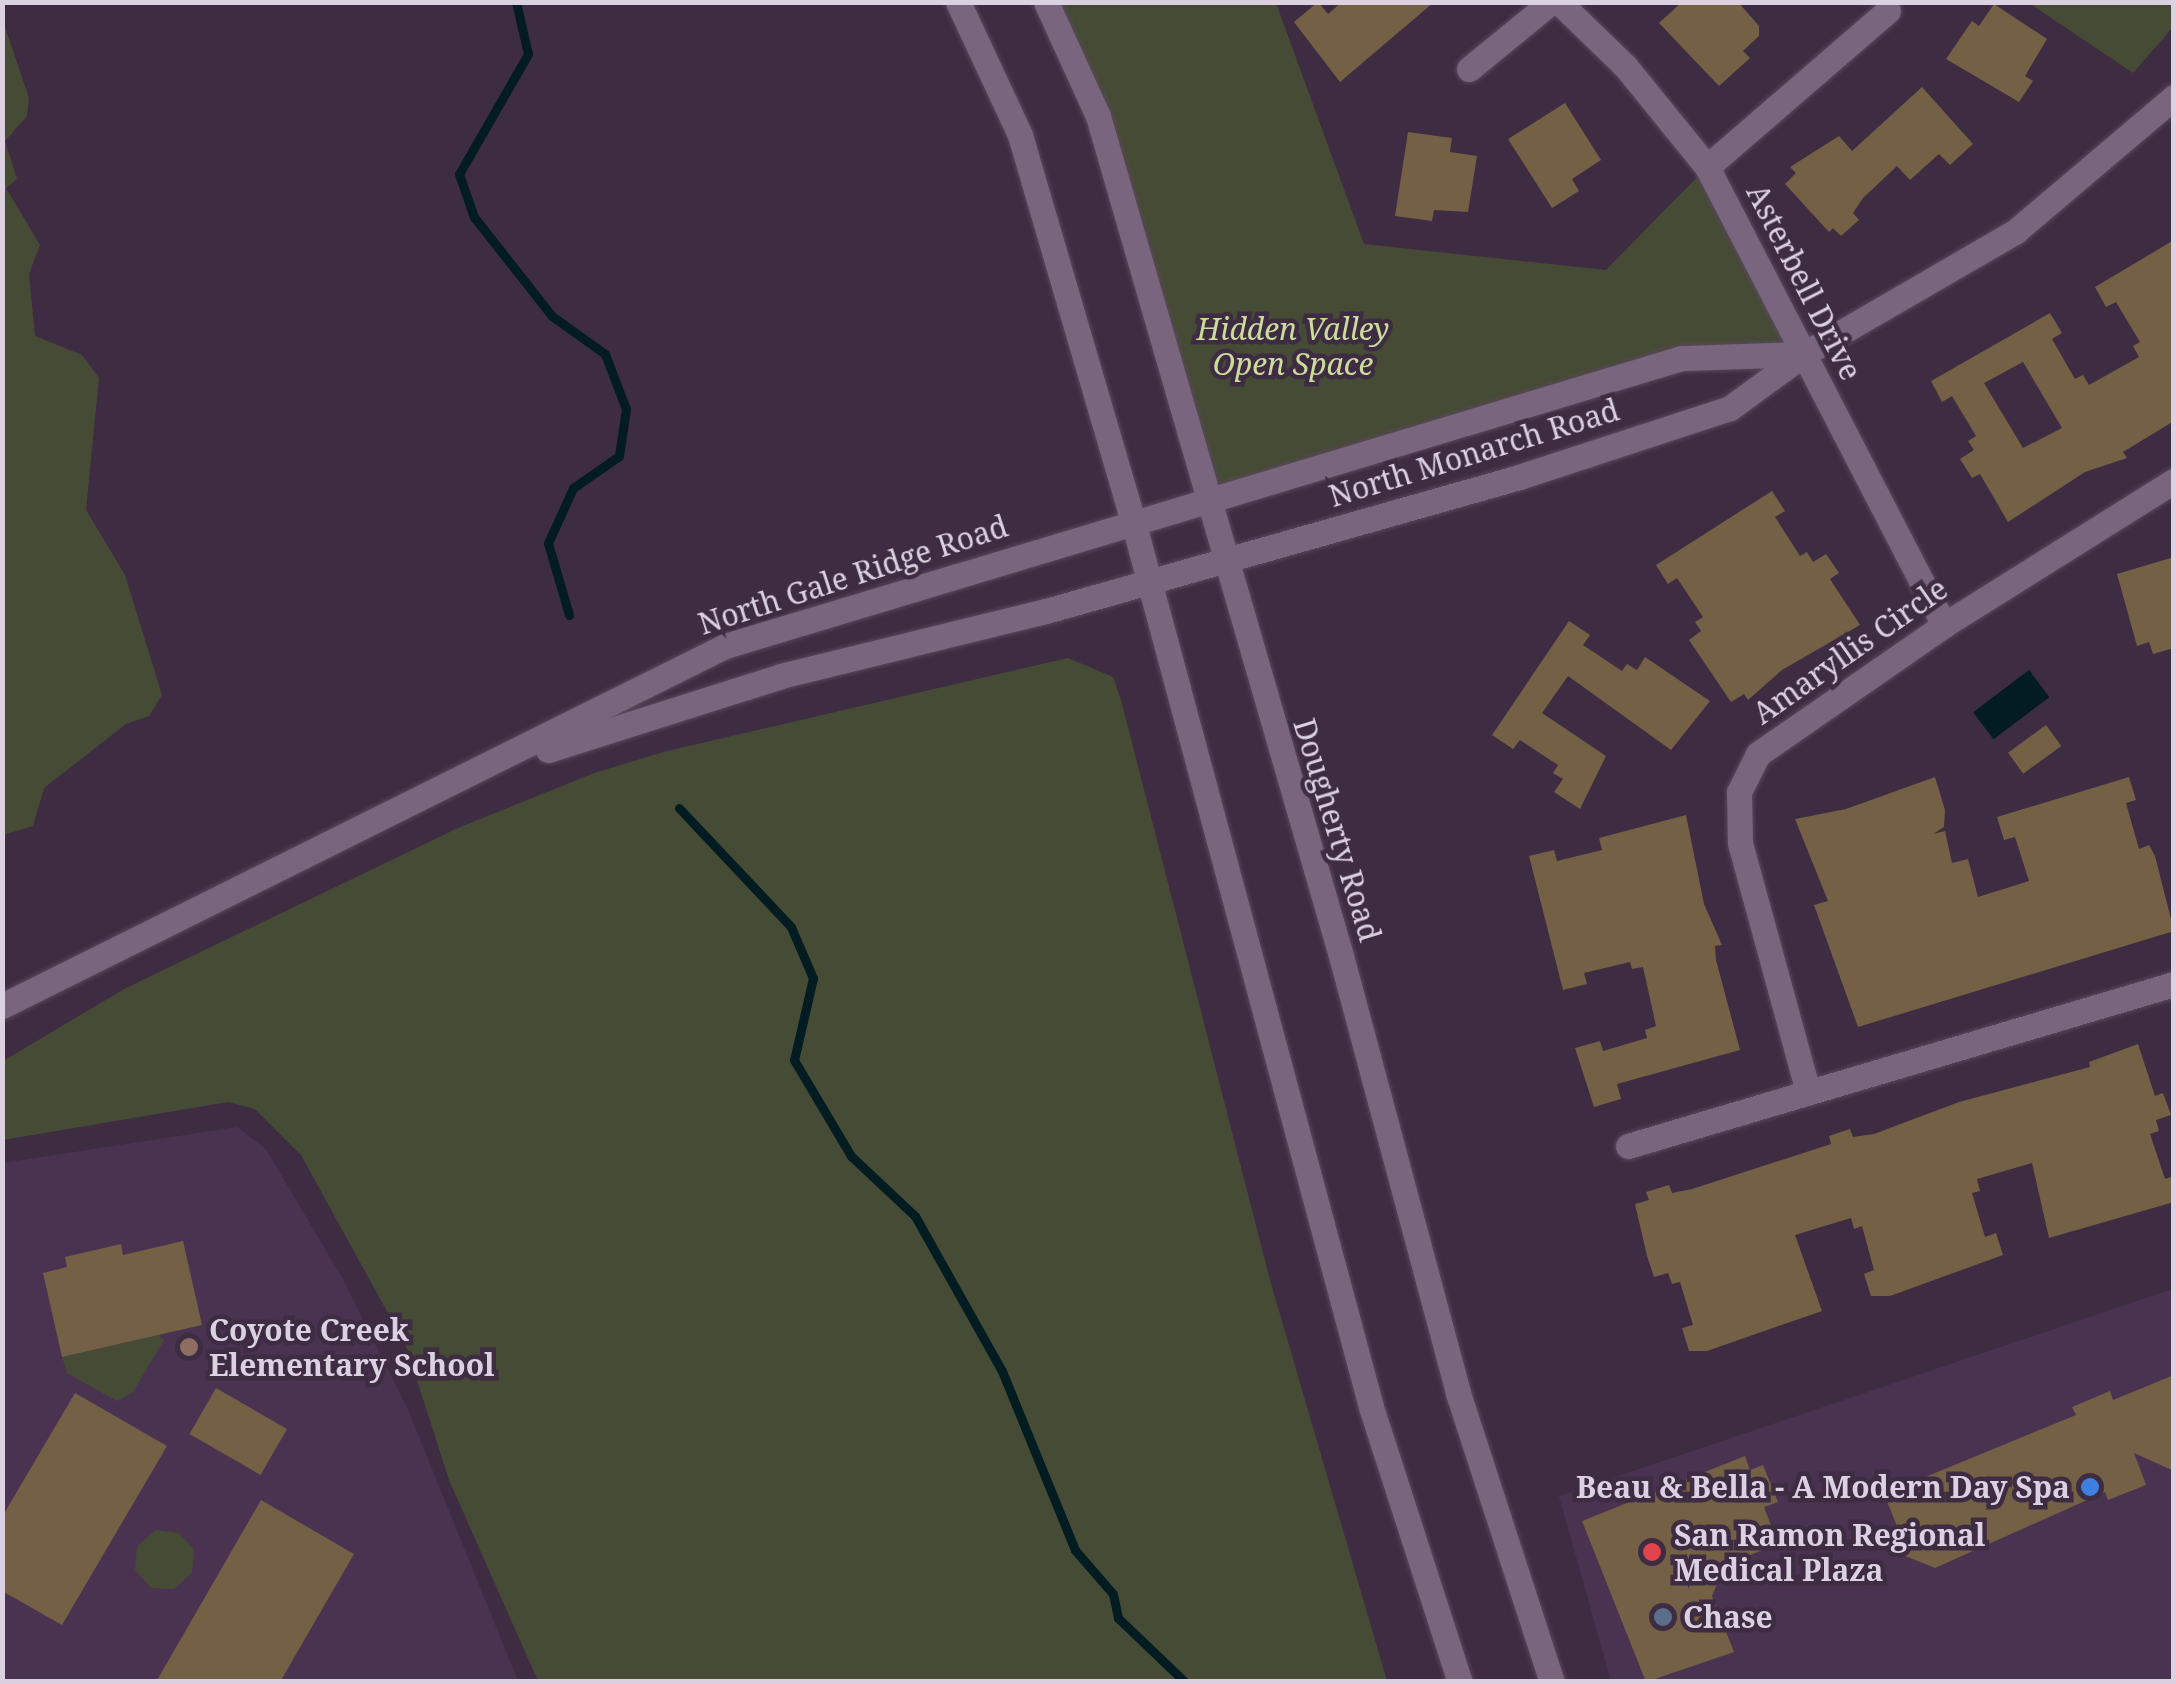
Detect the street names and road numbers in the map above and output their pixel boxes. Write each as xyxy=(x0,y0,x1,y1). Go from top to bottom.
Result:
street label: Asterbell Drive xyxy=(1739,178,1869,386)
street label: North Monarch Road xyxy=(1325,392,1623,514)
street label: North Gale Ridge Road xyxy=(694,508,1012,642)
street label: Amaryllis Circle xyxy=(1746,571,1954,731)
street label: Dougherty Road xyxy=(1286,714,1388,946)

